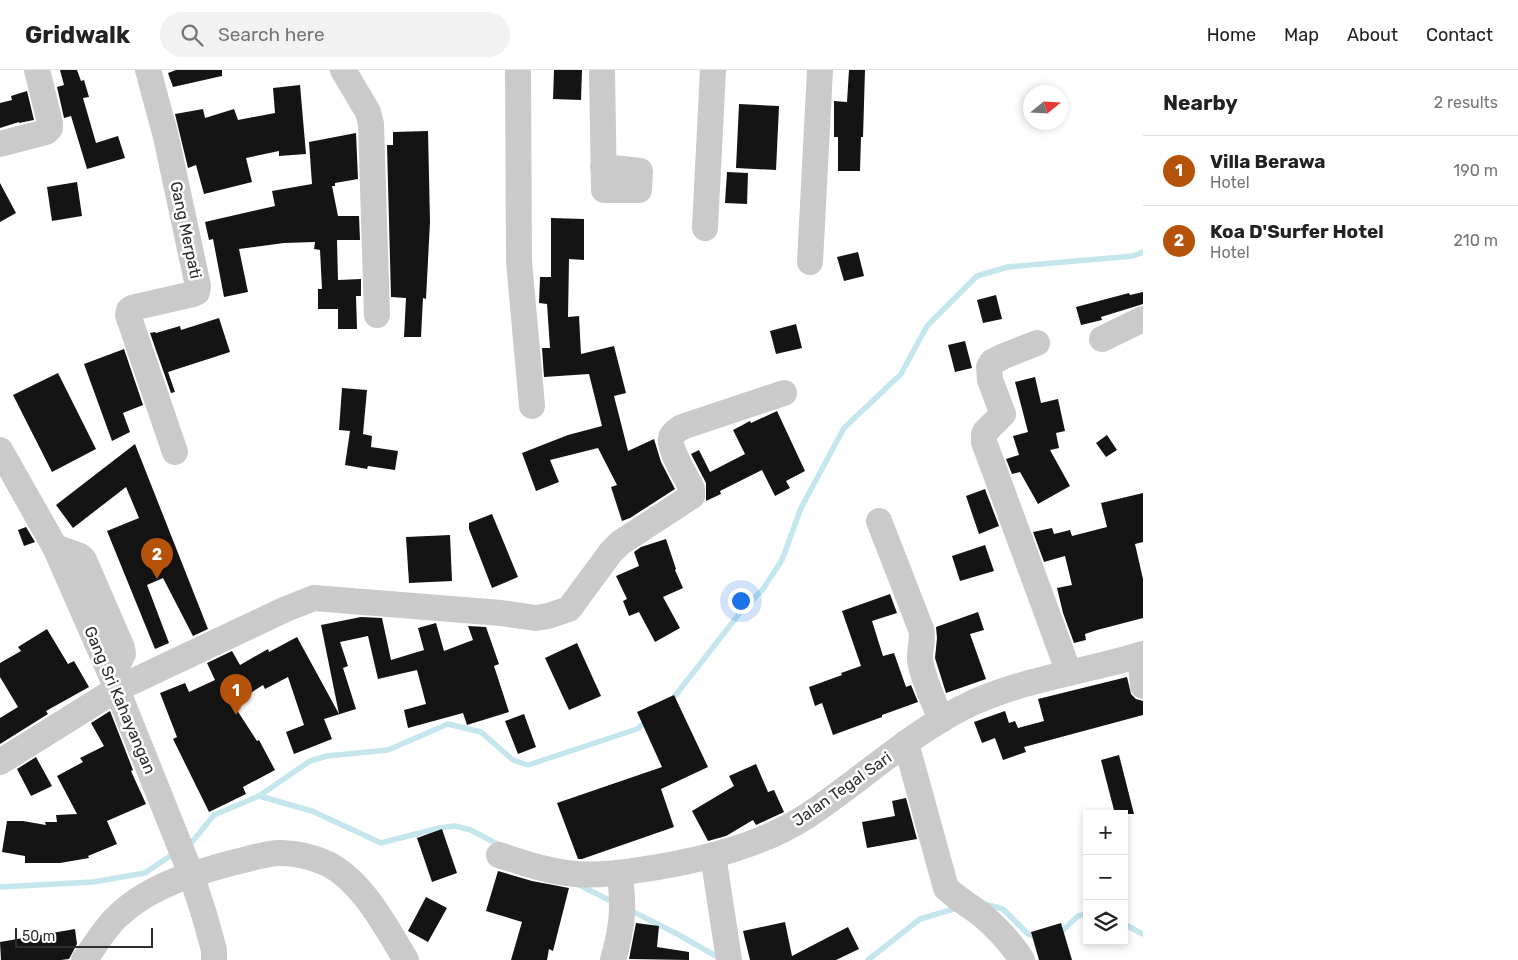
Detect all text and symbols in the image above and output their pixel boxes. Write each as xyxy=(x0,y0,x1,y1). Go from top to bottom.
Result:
search box xyxy=(160,12,510,57)
text: Gridwalk xyxy=(25,21,130,49)
icon: search xyxy=(178,21,206,49)
text: Search here xyxy=(218,23,325,46)
text: Home xyxy=(1207,24,1256,46)
text: Map xyxy=(1284,24,1319,46)
text: About xyxy=(1347,24,1398,46)
text: Contact xyxy=(1426,24,1493,46)
north arrow xyxy=(1023,85,1068,130)
text: Nearby xyxy=(1163,90,1238,115)
text: 2 results xyxy=(1434,93,1498,112)
text: Villa Berawa xyxy=(1210,150,1326,173)
text: 1 xyxy=(1175,161,1183,180)
text: 190 m xyxy=(1453,161,1498,180)
text: Hotel xyxy=(1210,173,1250,192)
street label: Gang Merpati xyxy=(166,180,206,280)
text: Koa D'Surfer Hotel xyxy=(1210,220,1384,243)
text: 2 xyxy=(1174,231,1184,250)
text: 210 m xyxy=(1453,231,1498,250)
text: Hotel xyxy=(1210,243,1250,262)
pin: 2 xyxy=(141,538,173,579)
your location xyxy=(728,588,754,614)
street label: Gang Sri Kahayangan xyxy=(80,623,160,777)
pin: 1 xyxy=(220,674,252,715)
street label: Jalan Tegal Sari xyxy=(789,748,895,830)
map controls xyxy=(1083,810,1128,945)
button: + xyxy=(1083,810,1128,855)
button: − xyxy=(1083,855,1128,900)
button: layers xyxy=(1083,900,1128,945)
scale bar xyxy=(15,925,152,948)
text: 50 m xyxy=(22,928,55,945)

